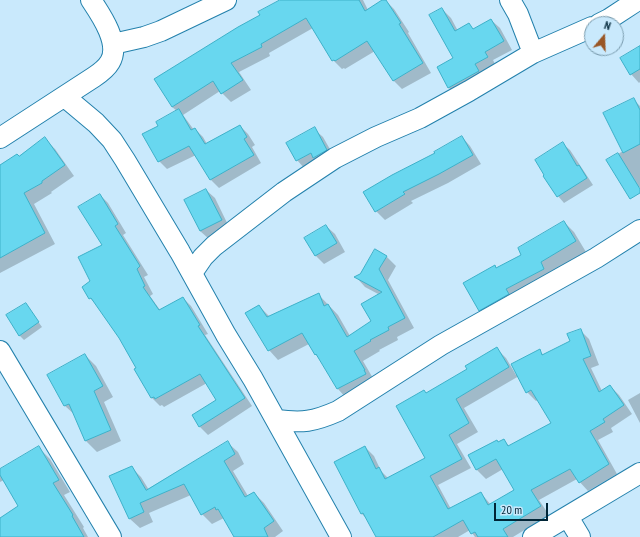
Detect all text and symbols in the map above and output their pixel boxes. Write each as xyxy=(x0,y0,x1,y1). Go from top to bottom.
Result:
north arrow xyxy=(584,16,624,56)
text: N xyxy=(602,18,613,33)
scale bar xyxy=(496,495,550,521)
text: 20 m xyxy=(501,502,522,517)

